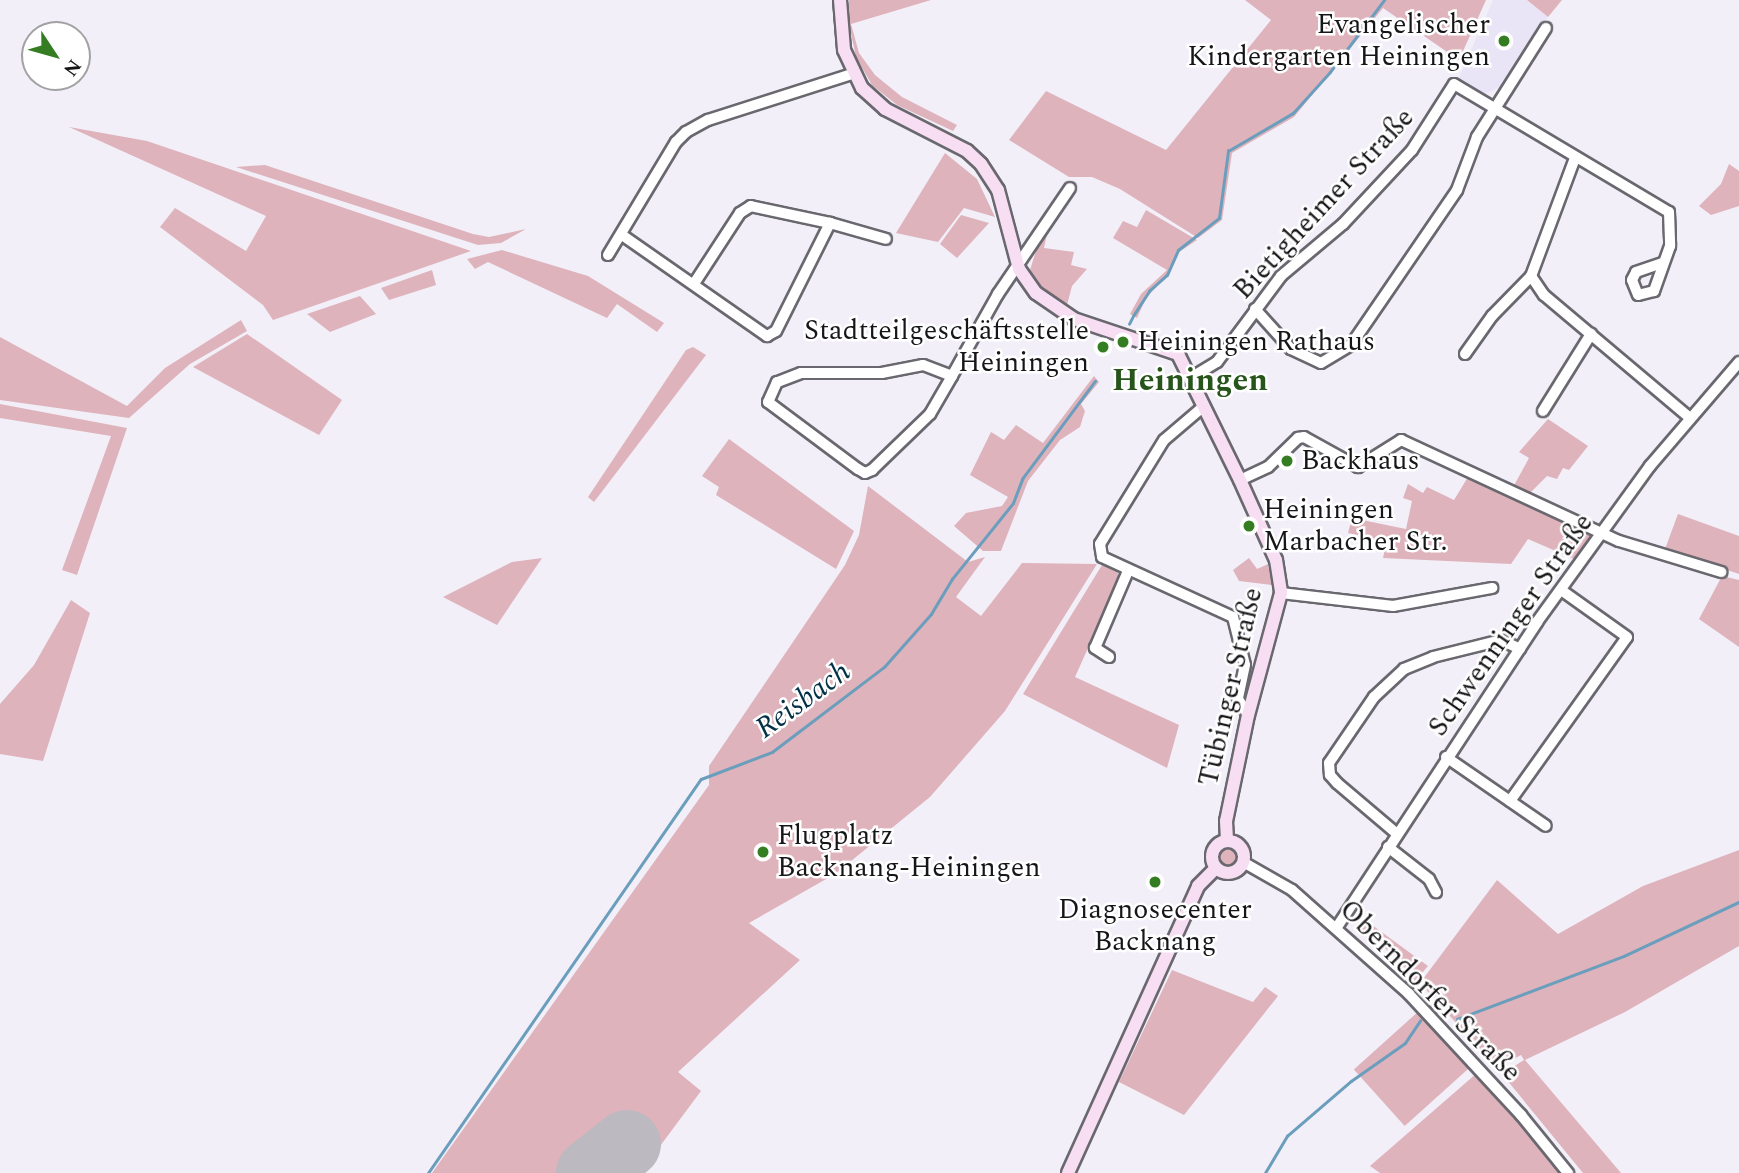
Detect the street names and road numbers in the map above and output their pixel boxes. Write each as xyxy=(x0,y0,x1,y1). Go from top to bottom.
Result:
street label: Bietigheimer Straße xyxy=(1227,101,1421,307)
street label: Schwenninger Straße xyxy=(1421,507,1601,743)
street label: Tübinger Straße xyxy=(1192,585,1270,789)
street label: Oberndorfer Straße xyxy=(1332,893,1528,1089)

